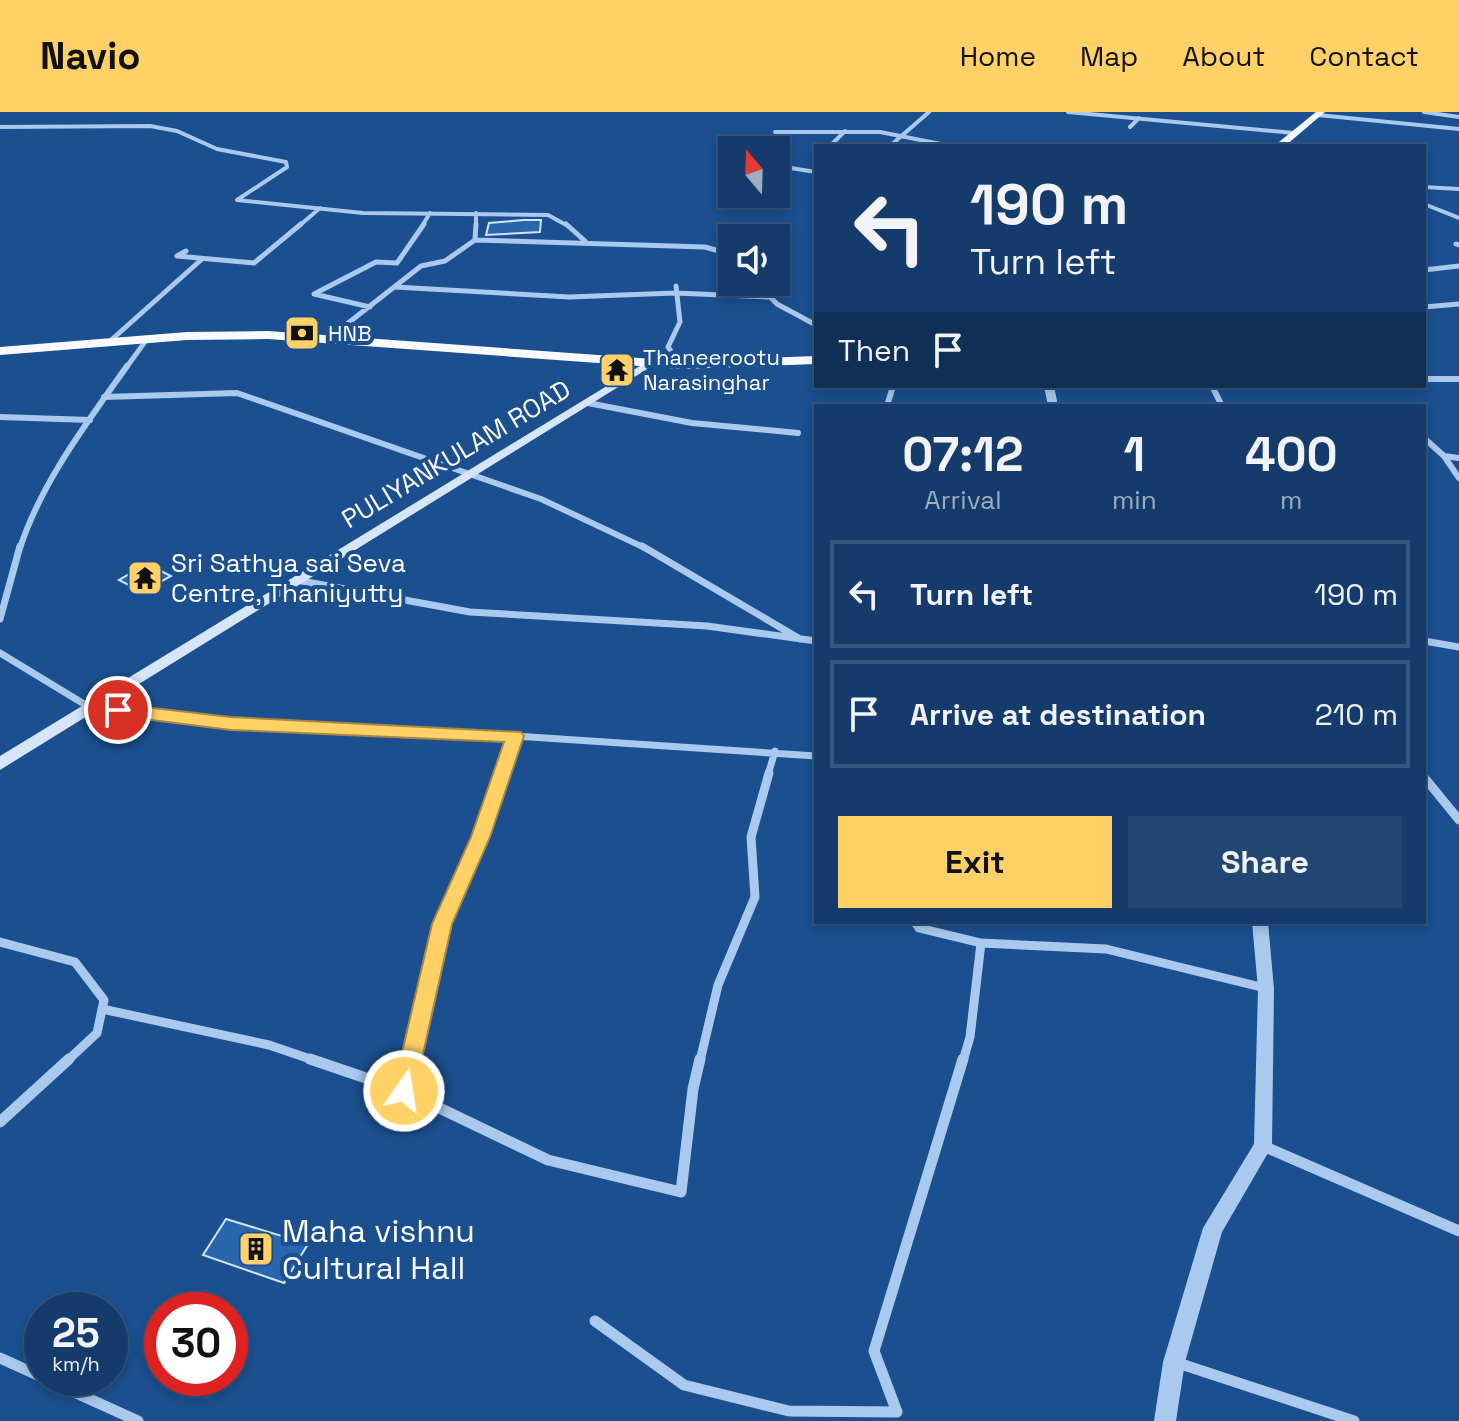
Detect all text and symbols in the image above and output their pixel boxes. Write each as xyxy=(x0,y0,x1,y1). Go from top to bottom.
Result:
text: Navio xyxy=(40,32,141,80)
text: Home xyxy=(960,38,1036,74)
text: Map xyxy=(1080,38,1138,74)
text: About xyxy=(1182,38,1265,74)
text: Contact xyxy=(1309,38,1419,74)
north arrow xyxy=(718,136,790,208)
map controls xyxy=(718,136,790,296)
text: 190 m xyxy=(970,169,1128,240)
icon: left xyxy=(838,176,942,280)
button: sound xyxy=(718,224,790,296)
text: Turn left xyxy=(970,239,1117,285)
bank icon: HNB xyxy=(283,314,321,352)
place label: HNB xyxy=(328,319,372,347)
icon: arrive xyxy=(926,328,970,372)
text: Then xyxy=(838,331,910,370)
place label: Thaneerootu Narasinghar xyxy=(643,343,780,396)
temple icon: Thaneerootu Narasinghar xyxy=(598,351,636,389)
street label: PULIYANKULAM ROAD xyxy=(335,372,577,536)
text: 07:12 xyxy=(902,424,1024,485)
text: 1 xyxy=(1123,424,1145,485)
text: 400 xyxy=(1245,424,1338,485)
text: Arrival xyxy=(924,483,1002,517)
text: min xyxy=(1112,483,1157,517)
text: m xyxy=(1280,483,1302,517)
place label: Sri Sathya sai Seva Centre, Thaniyutty xyxy=(171,546,406,610)
temple icon: Sri Sathya sai Seva Centre, Thaniyutty xyxy=(126,559,164,597)
icon: left xyxy=(842,572,886,616)
text: Turn left xyxy=(910,575,1033,614)
text: 190 m xyxy=(1314,575,1398,614)
pin xyxy=(84,676,152,744)
icon: arrive xyxy=(96,688,140,732)
icon: arrive xyxy=(842,692,886,736)
text: Arrive at destination xyxy=(910,695,1206,734)
text: 210 m xyxy=(1315,695,1398,734)
button: Exit xyxy=(838,816,1112,908)
button: Share xyxy=(1128,816,1402,908)
position arrow xyxy=(362,1049,446,1133)
place label: Maha vishnu Cultural Hall xyxy=(282,1211,475,1288)
building icon: Maha vishnu Cultural Hall xyxy=(237,1230,275,1268)
speed limit sign: 30 xyxy=(144,1292,248,1396)
text: 25 xyxy=(52,1308,100,1359)
text: km/h xyxy=(52,1351,100,1377)

